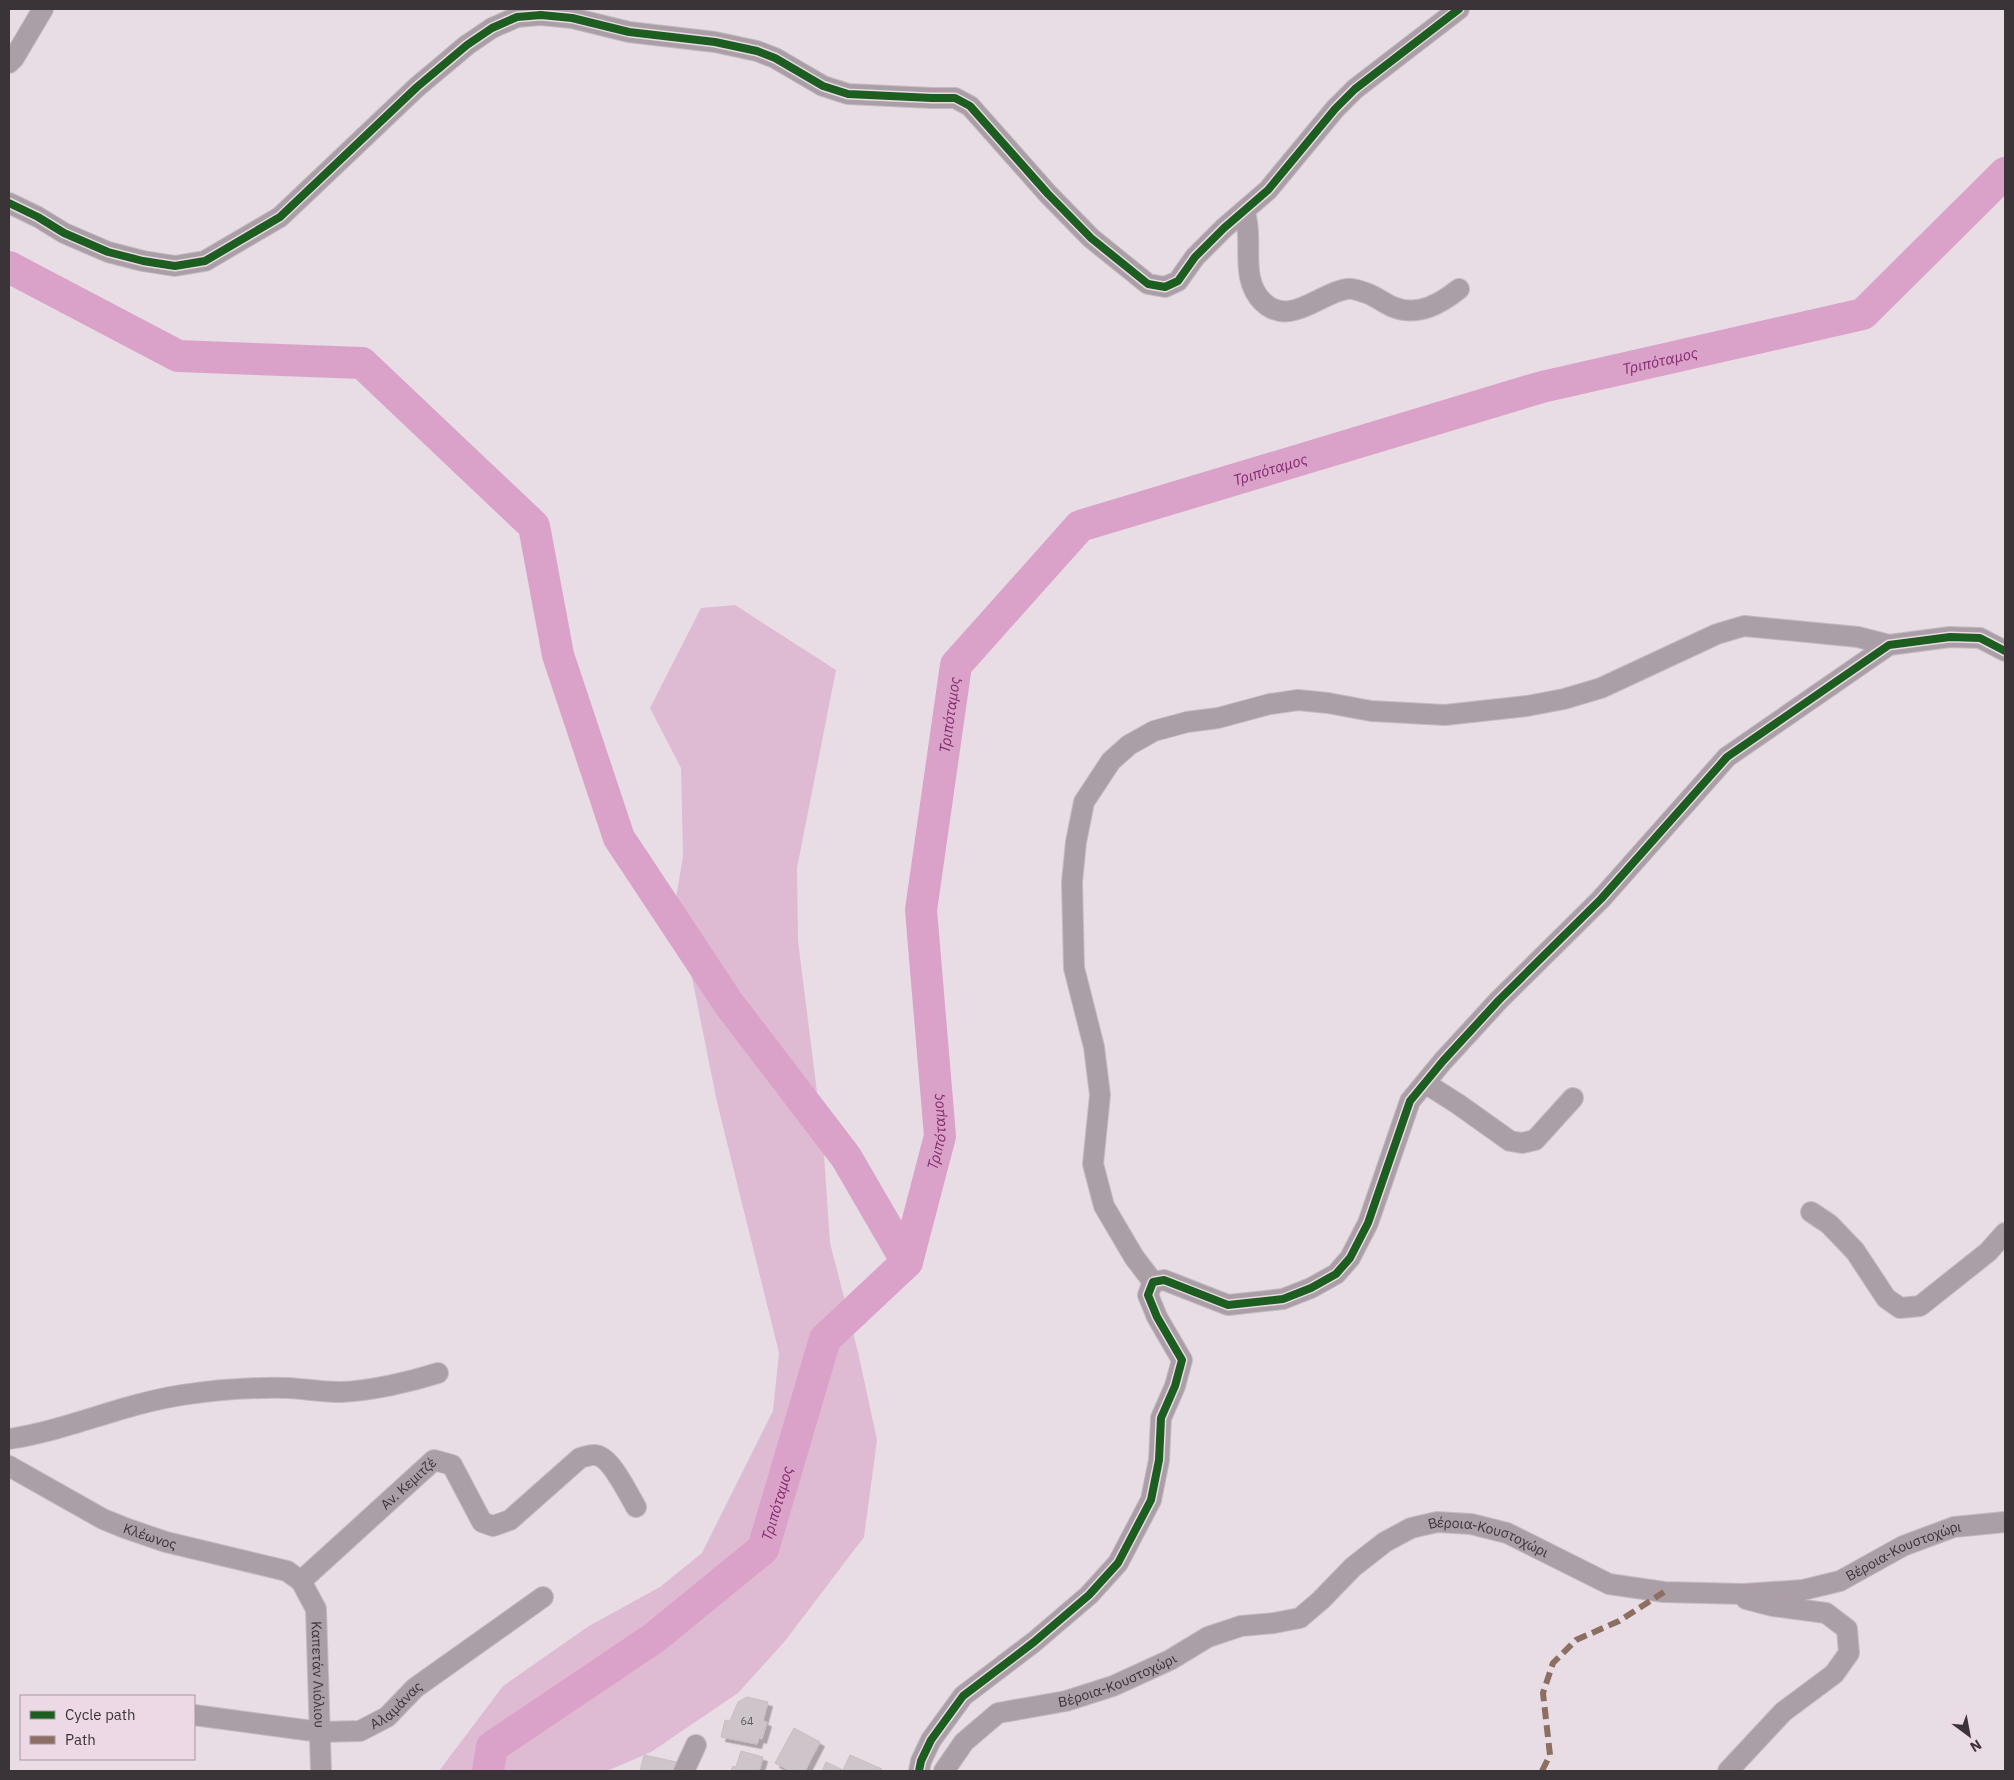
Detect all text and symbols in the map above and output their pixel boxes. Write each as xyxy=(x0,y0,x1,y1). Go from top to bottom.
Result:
water label: Τριπόταμος xyxy=(1620,342,1700,378)
water label: Τριπόταμος xyxy=(1230,448,1310,489)
water label: Τριπόταμος xyxy=(934,675,964,754)
water label: Τριπόταμος xyxy=(922,1092,950,1172)
street label: Αν. Κεμιτζέ xyxy=(376,1453,440,1513)
water label: Τριπόταμος xyxy=(757,1463,797,1543)
street label: Βέροια-Κουστοχώρι xyxy=(1426,1513,1552,1561)
street label: Βέροια-Κουστοχώρι xyxy=(1842,1517,1962,1585)
street label: Κλέωνος xyxy=(121,1519,179,1553)
street label: Καπετάν Λιόλιου xyxy=(307,1621,329,1728)
street label: Βέροια-Κουστοχώρι xyxy=(1057,1649,1180,1711)
street label: Αλαμάνας xyxy=(367,1677,426,1733)
legend xyxy=(20,1695,195,1760)
text: Cycle path xyxy=(65,1705,136,1724)
north arrow xyxy=(1944,1710,1994,1760)
house number: 64 xyxy=(740,1714,754,1728)
text: Path xyxy=(65,1730,96,1749)
text: N xyxy=(1967,1736,1985,1756)

